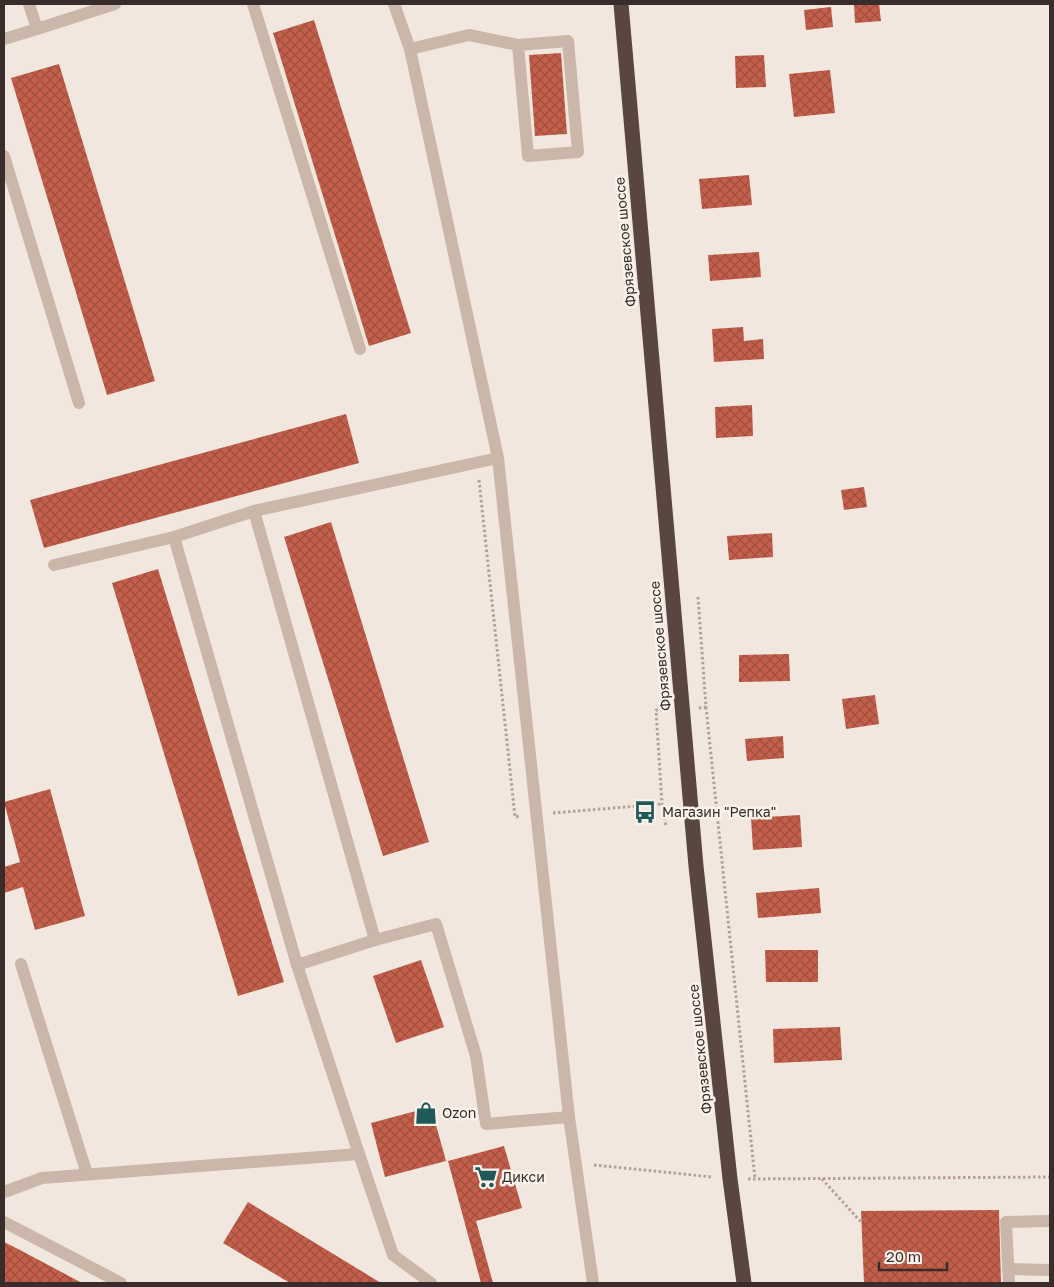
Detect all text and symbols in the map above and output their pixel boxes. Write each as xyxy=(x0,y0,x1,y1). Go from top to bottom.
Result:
street label: Фрязевское шоссе xyxy=(610,176,639,308)
street label: Фрязевское шоссе xyxy=(645,580,674,712)
bus stop icon: Магазин "Репка" xyxy=(632,799,658,825)
place label: Магазин "Репка" xyxy=(662,803,776,820)
street label: Фрязевское шоссе xyxy=(684,983,715,1115)
shop icon: Ozon xyxy=(413,1100,439,1126)
place label: Ozon xyxy=(442,1104,476,1121)
supermarket icon: Дикси xyxy=(473,1164,499,1190)
place label: Дикси xyxy=(502,1168,545,1185)
scale bar xyxy=(879,1240,946,1272)
text: 20 m xyxy=(886,1247,921,1265)

